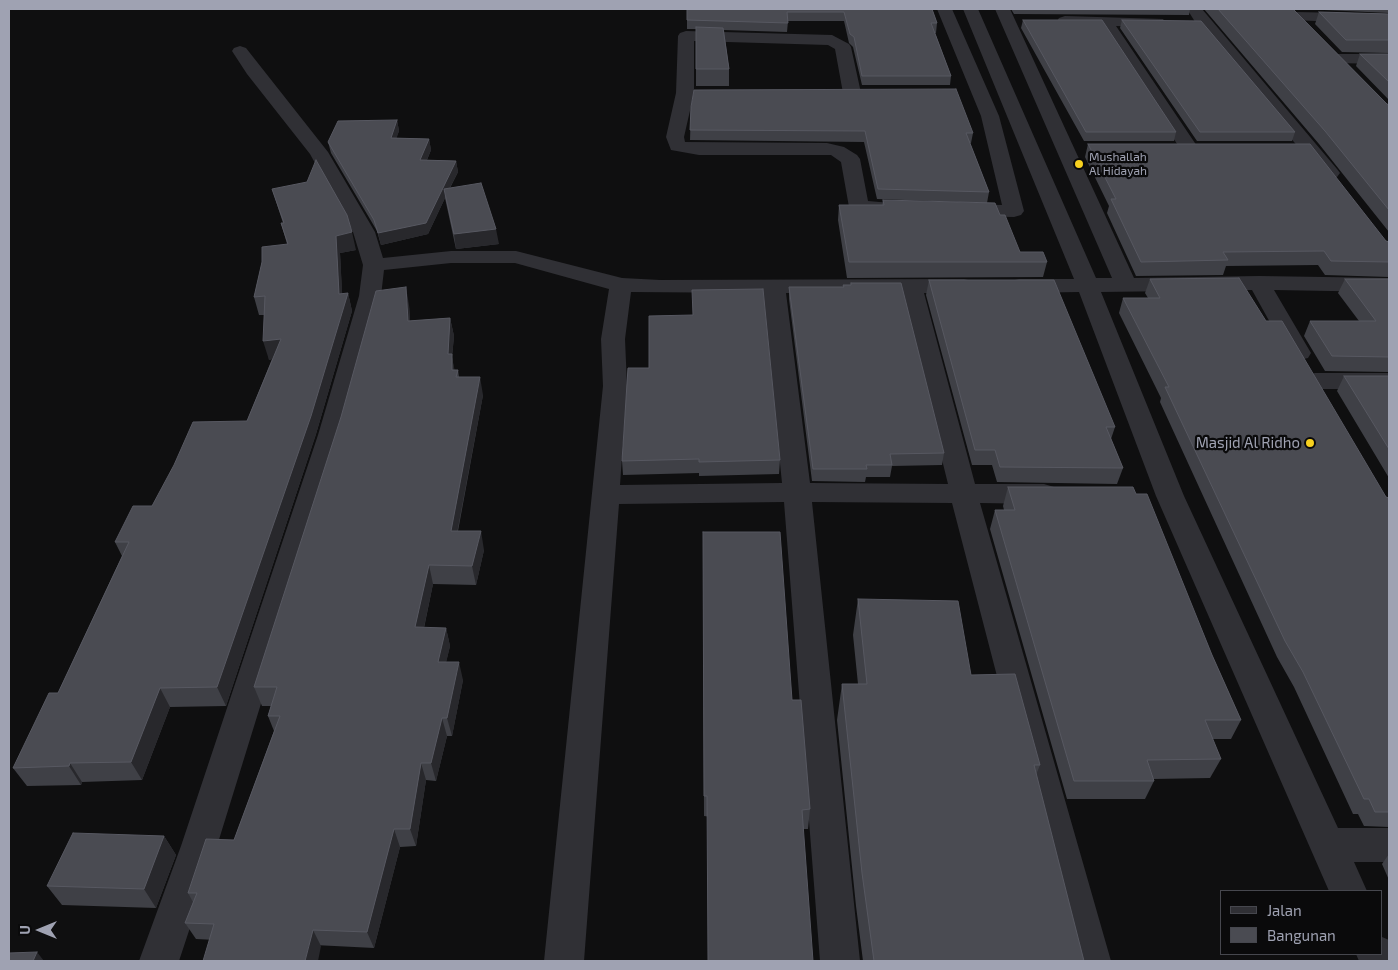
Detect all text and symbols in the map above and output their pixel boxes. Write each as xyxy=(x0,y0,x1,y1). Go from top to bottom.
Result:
place label: Mushallah Al Hidayah xyxy=(1089,150,1147,178)
marker: Mushallah Al Hidayah xyxy=(1073,158,1085,170)
place label: Masjid Al Ridho xyxy=(1196,434,1300,452)
marker: Masjid Al Ridho xyxy=(1304,437,1316,449)
legend xyxy=(1220,890,1383,955)
text: Jalan xyxy=(1267,901,1302,919)
north arrow xyxy=(15,905,65,955)
text: U xyxy=(16,925,33,935)
text: Bangunan xyxy=(1267,926,1336,944)

